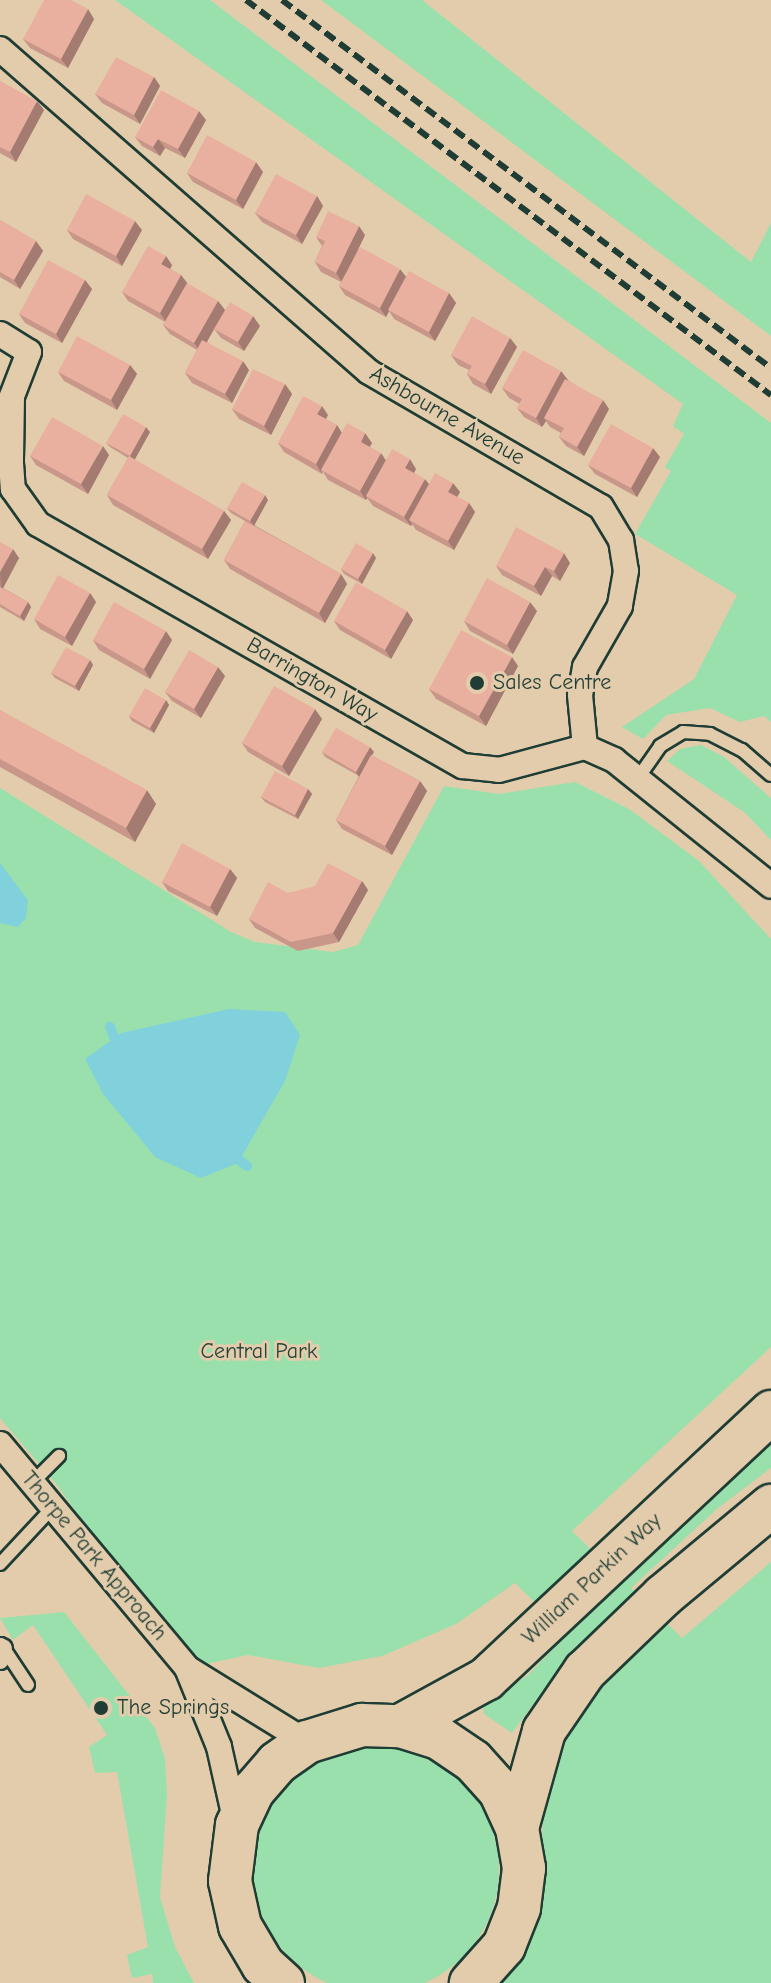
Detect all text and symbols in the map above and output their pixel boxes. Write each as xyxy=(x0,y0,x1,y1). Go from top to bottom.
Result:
street label: Ashbourne Avenue xyxy=(365,361,529,471)
street label: Barrington Way xyxy=(242,632,382,728)
place label: Sales Centre xyxy=(493,670,611,696)
marker: Sales Centre xyxy=(468,674,486,692)
park label: Central Park xyxy=(201,1339,317,1365)
street label: Thorpe Park Approach xyxy=(15,1466,173,1646)
street label: William Parkin Way xyxy=(517,1508,667,1650)
place label: The Springs xyxy=(117,1695,229,1721)
marker: The Springs xyxy=(92,1699,110,1717)

